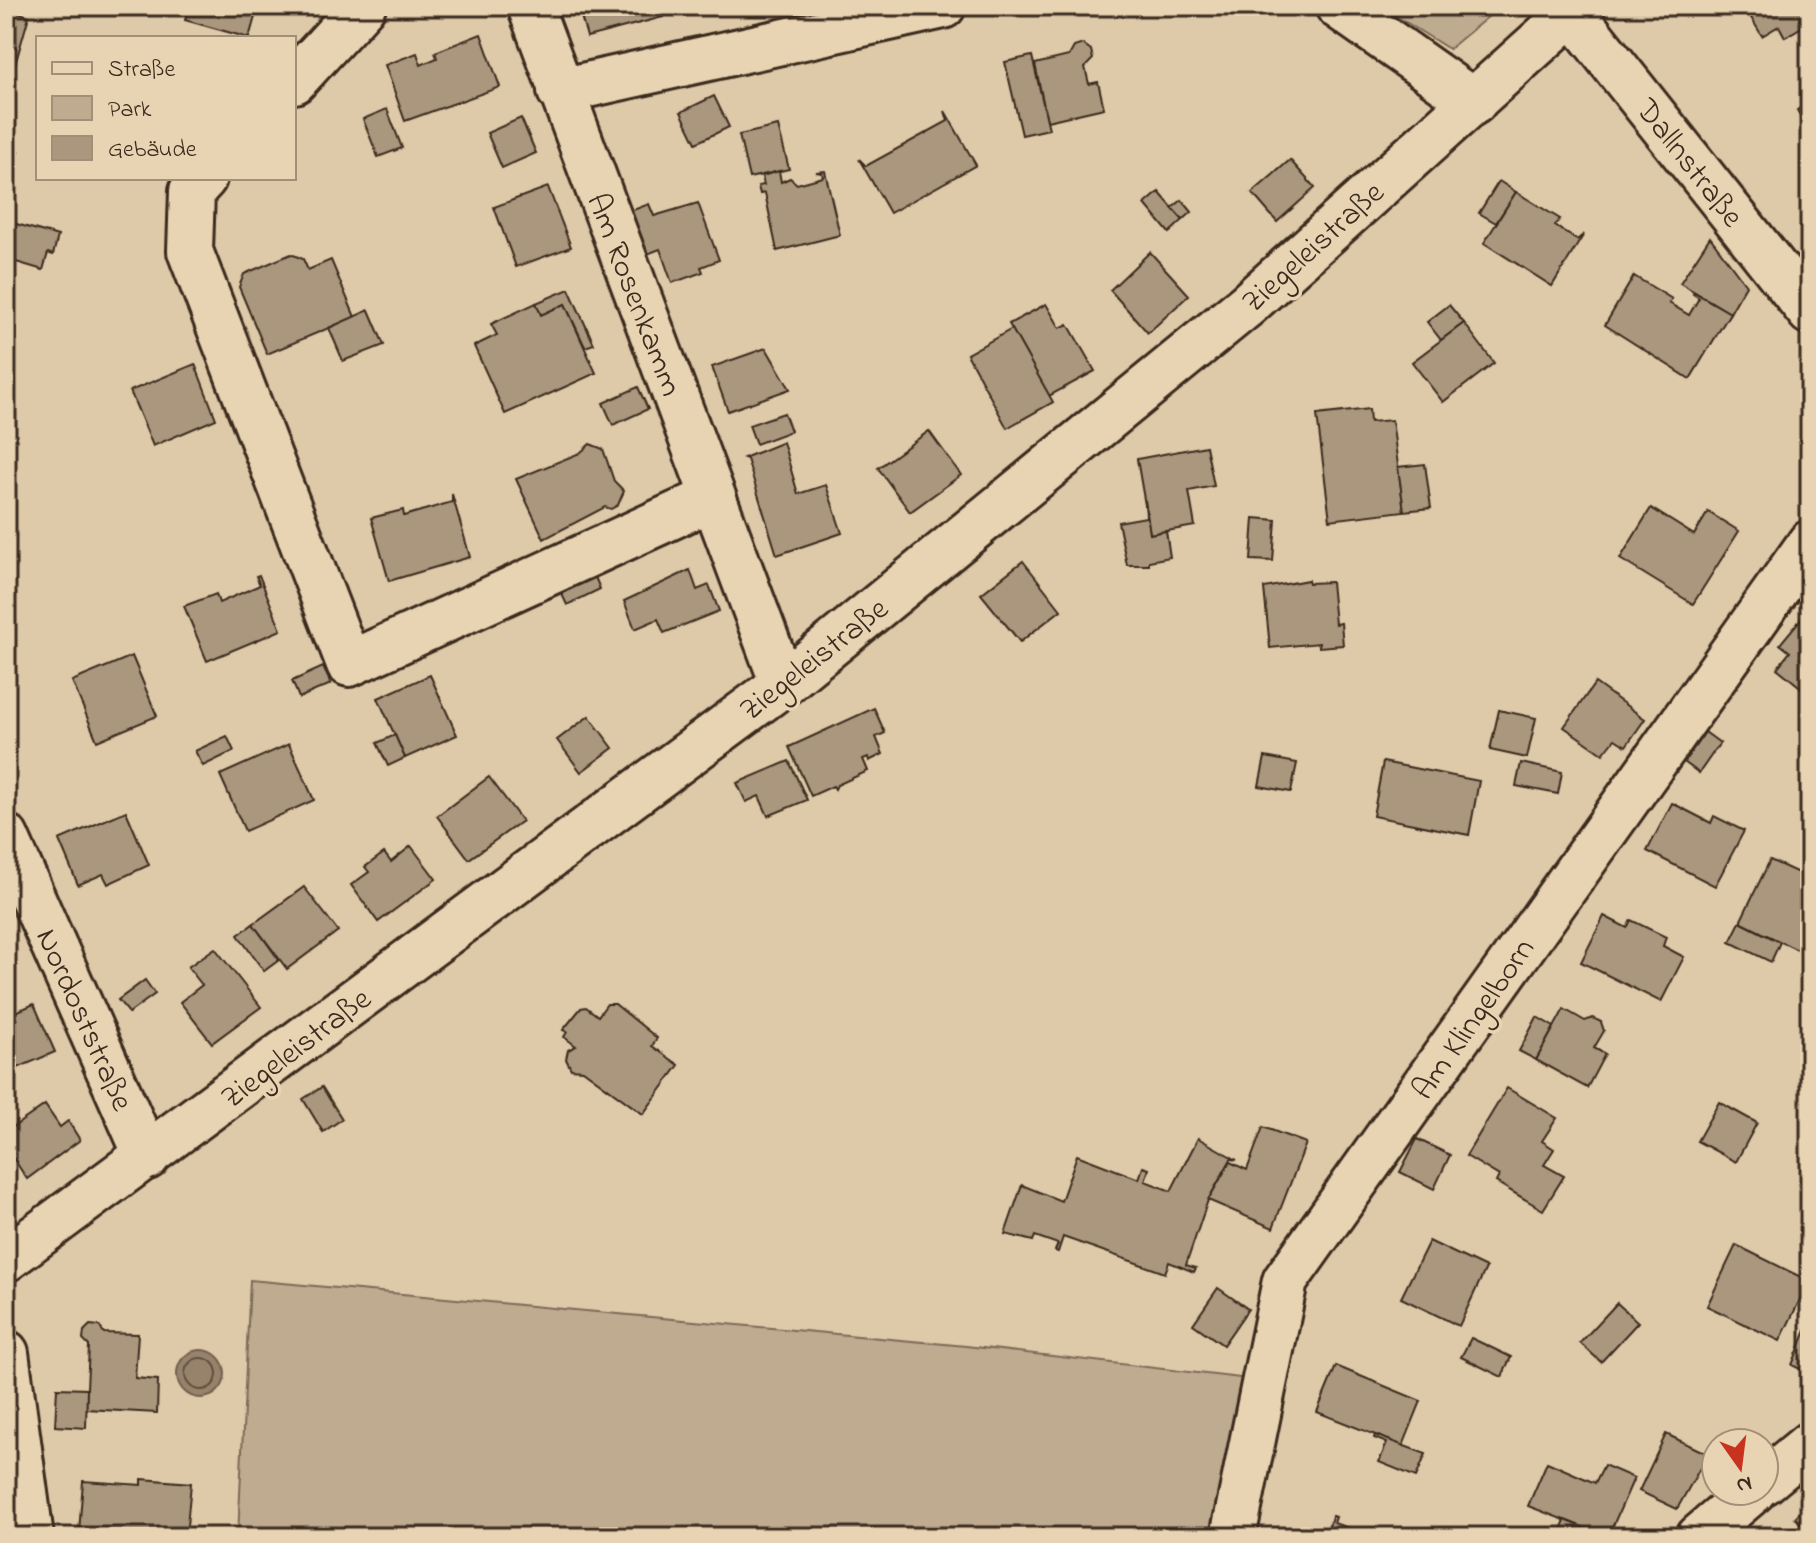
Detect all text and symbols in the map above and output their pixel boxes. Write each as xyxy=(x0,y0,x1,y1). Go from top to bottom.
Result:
legend xyxy=(36,36,296,180)
text: Straße xyxy=(108,53,175,88)
street label: Dallnstraße xyxy=(1622,89,1754,239)
text: Park xyxy=(108,93,152,128)
text: Gebäude xyxy=(108,133,197,168)
street label: Ziegeleistraße xyxy=(1233,171,1397,326)
street label: Am Rosenkamm xyxy=(572,187,693,404)
street label: Ziegeleistraße xyxy=(731,587,900,734)
street label: Nordoststraße xyxy=(22,922,144,1120)
street label: Am Klingelborn xyxy=(1402,929,1548,1111)
street label: Ziegeleistraße xyxy=(212,977,383,1122)
north arrow xyxy=(1700,1427,1780,1507)
text: N xyxy=(1733,1466,1755,1501)

